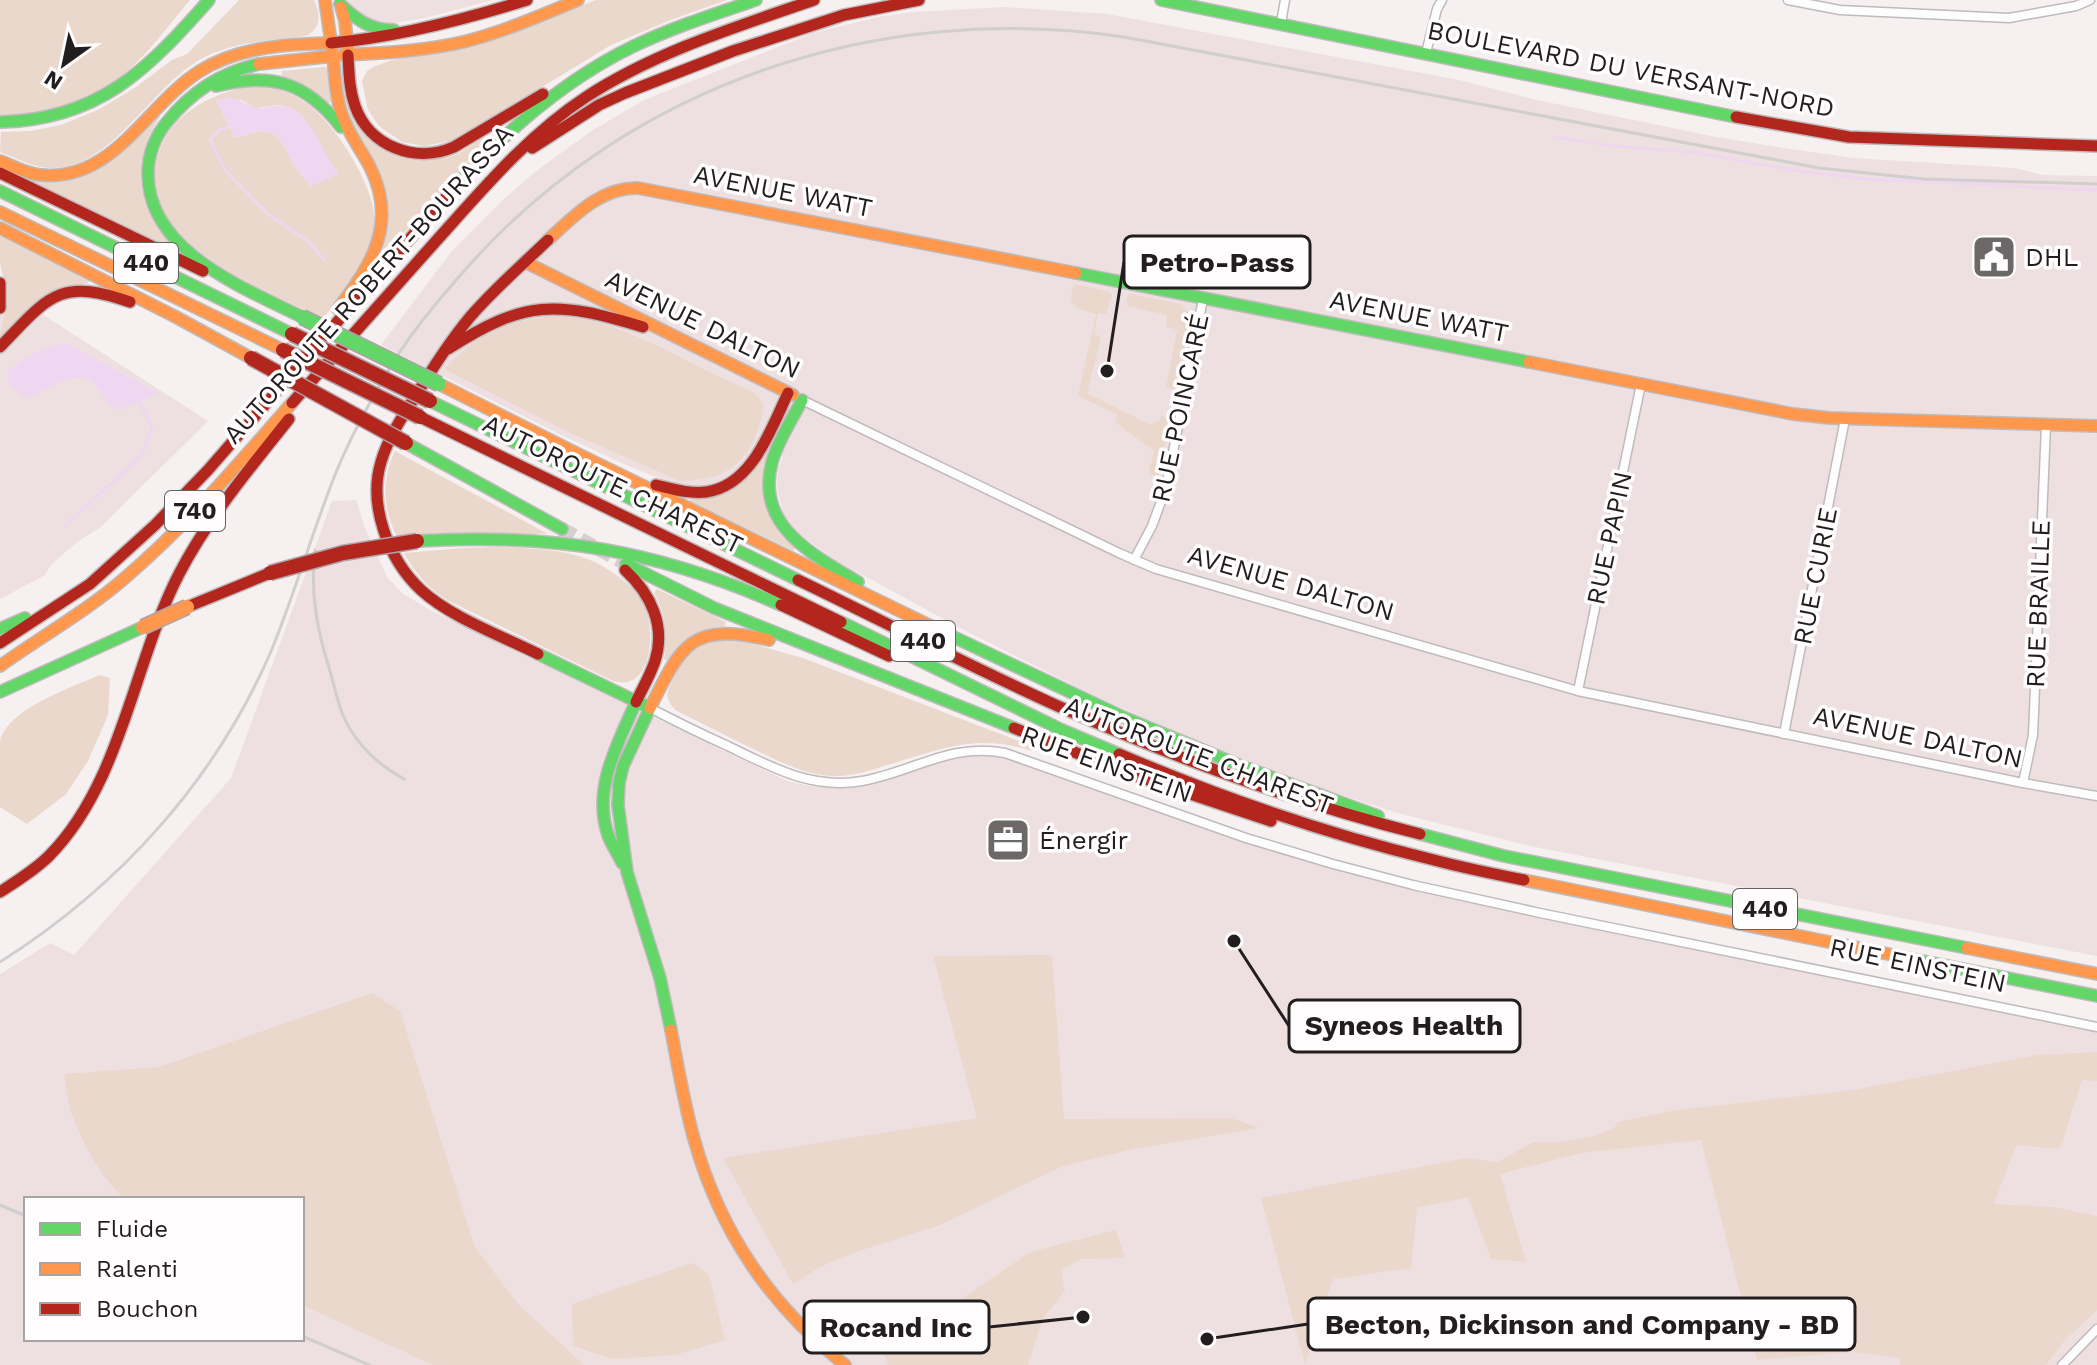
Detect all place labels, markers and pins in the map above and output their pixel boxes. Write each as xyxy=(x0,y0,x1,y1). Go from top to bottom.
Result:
public building icon: DHL xyxy=(1970,233,2018,281)
callout: Petro-Pass xyxy=(1124,236,1310,288)
place label: DHL xyxy=(2025,242,2078,272)
office icon: Énergir xyxy=(984,816,1032,864)
place label: Énergir xyxy=(1039,825,1128,855)
callout: Syneos Health xyxy=(1289,1000,1520,1052)
callout: Becton, Dickinson and Company - BD xyxy=(1308,1298,1855,1350)
callout: Rocand Inc xyxy=(804,1301,989,1353)

